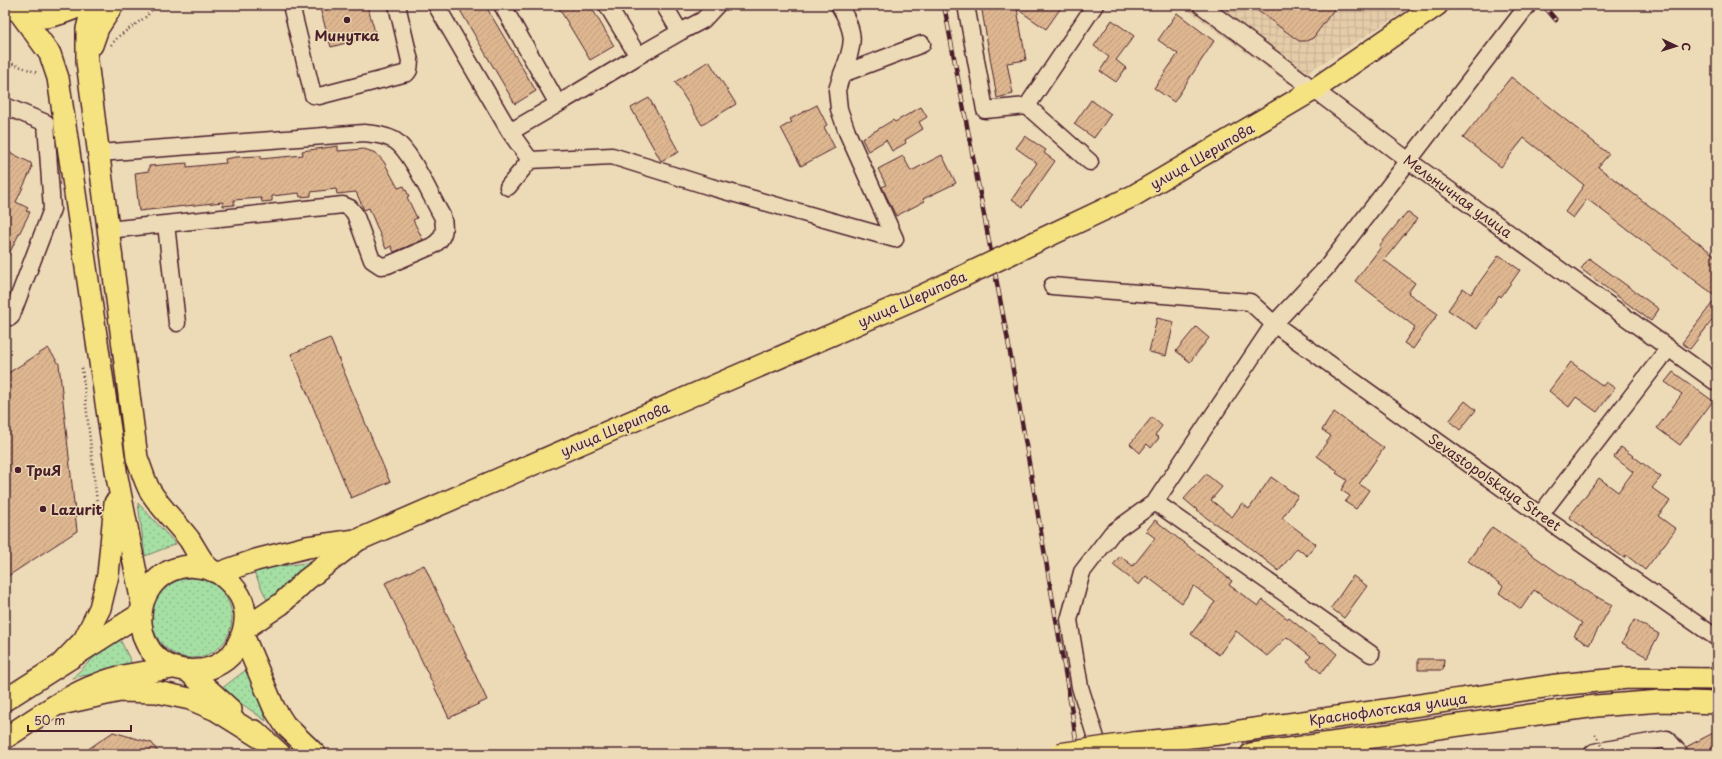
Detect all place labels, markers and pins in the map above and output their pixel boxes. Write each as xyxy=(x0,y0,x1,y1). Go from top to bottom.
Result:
marker: Минутка xyxy=(342,15,352,25)
place label: Минутка xyxy=(314,25,380,46)
place label: ТриЯ xyxy=(26,460,61,481)
marker: ТриЯ xyxy=(13,465,23,475)
place label: Lazurit xyxy=(51,499,103,520)
marker: Lazurit xyxy=(38,504,48,514)

